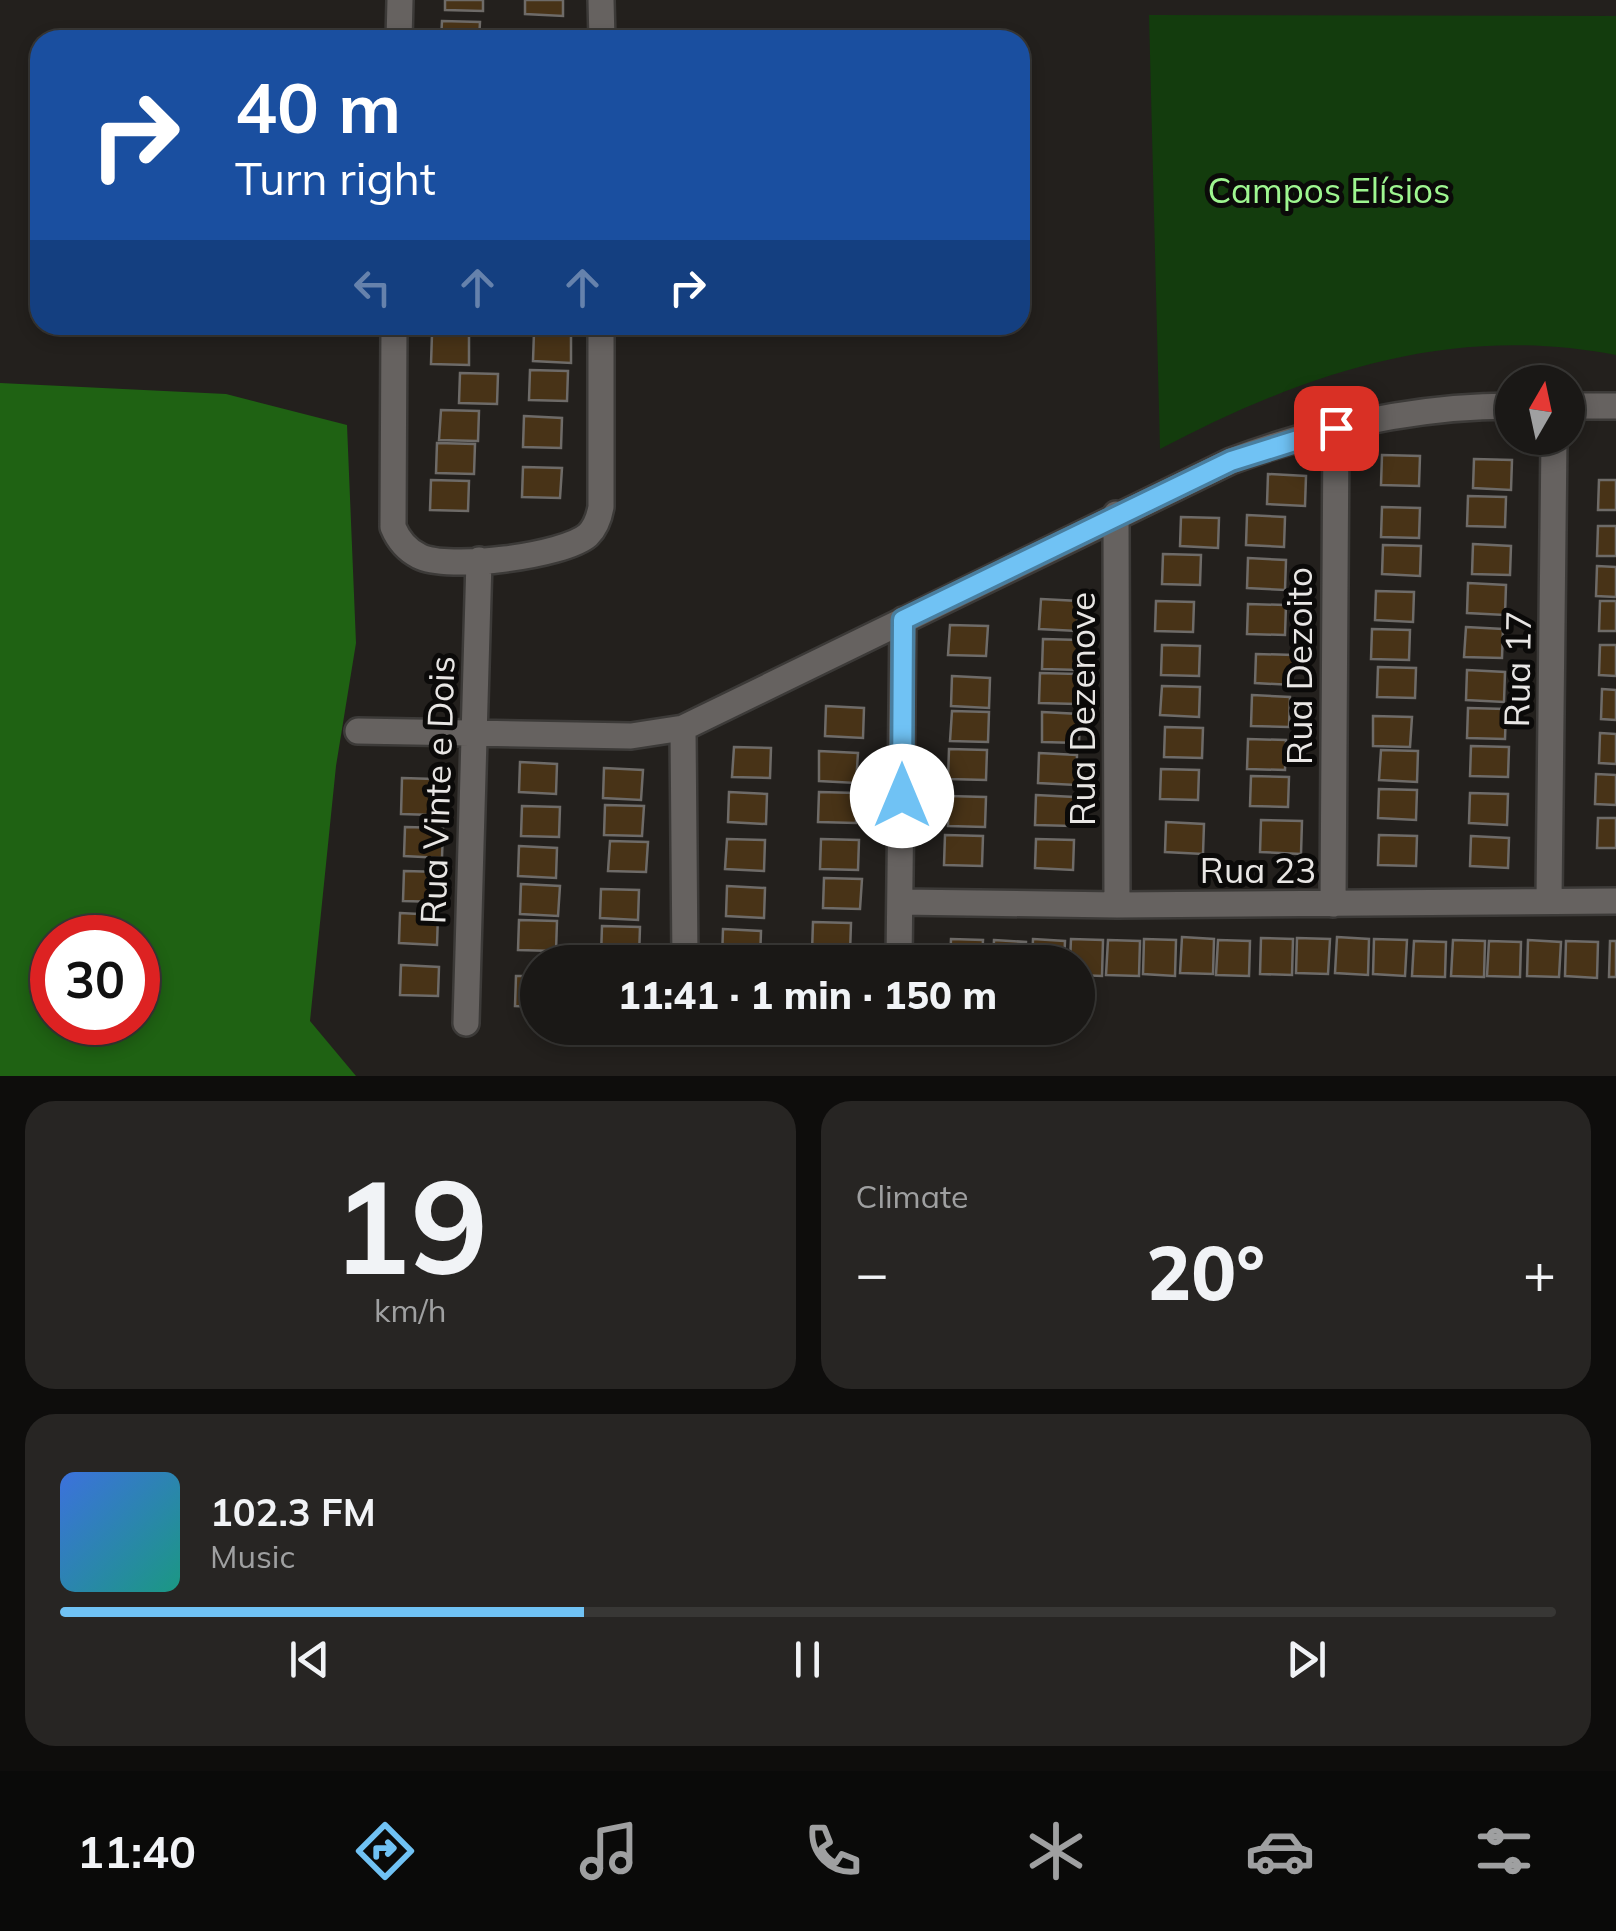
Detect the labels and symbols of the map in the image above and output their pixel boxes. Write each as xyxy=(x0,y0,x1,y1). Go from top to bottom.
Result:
park label: Campos Elísios xyxy=(1208,168,1450,212)
north arrow xyxy=(1495,365,1585,455)
pin xyxy=(1294,386,1379,471)
street label: Rua Dezoito xyxy=(1277,567,1321,765)
street label: Rua Dezenove xyxy=(1060,592,1104,826)
street label: Rua 17 xyxy=(1494,610,1540,728)
street label: Rua Vinte e Dois xyxy=(410,655,464,925)
position arrow xyxy=(850,744,954,848)
street label: Rua 23 xyxy=(1200,848,1316,892)
speed limit sign: 30 xyxy=(30,915,160,1045)

